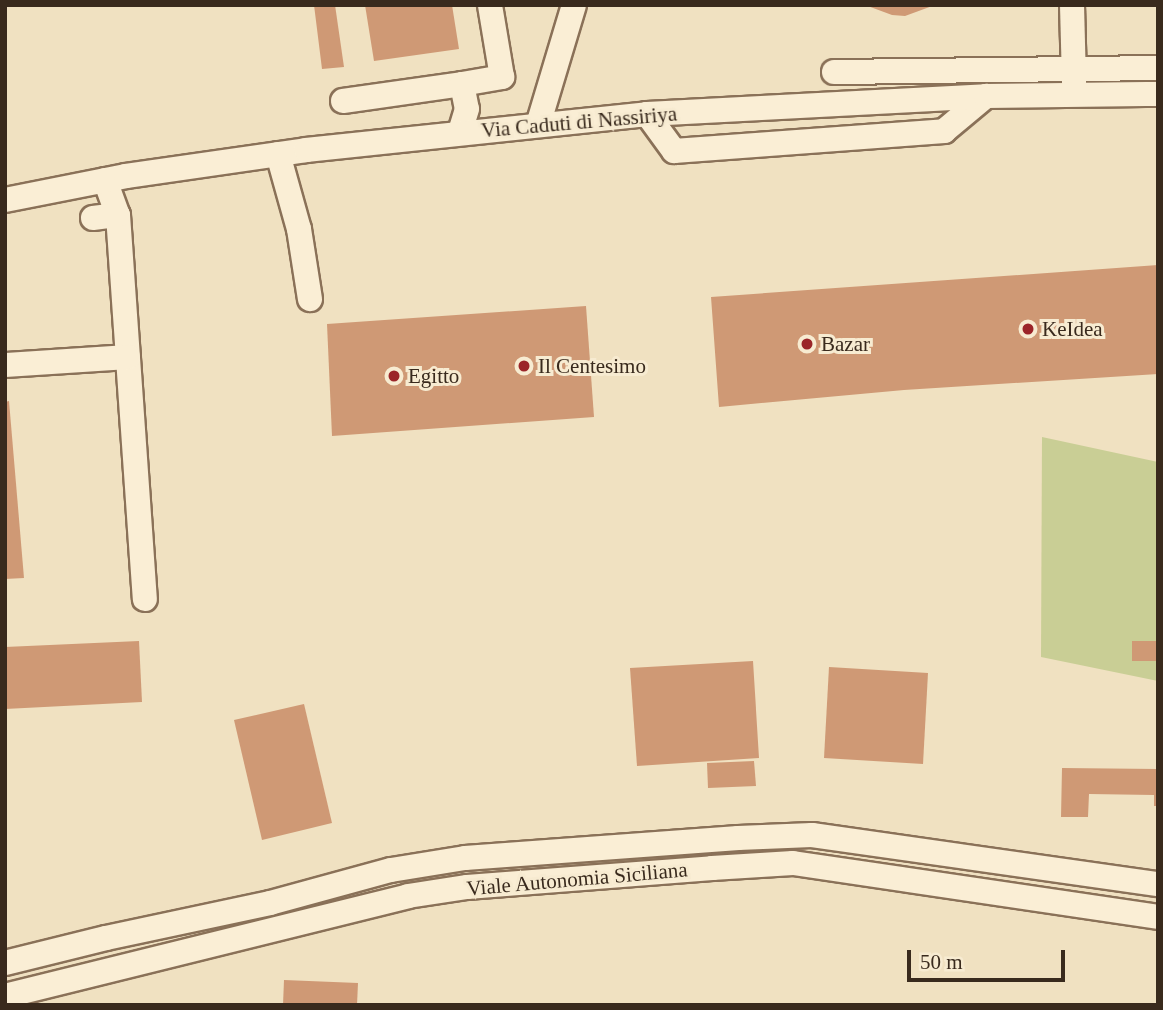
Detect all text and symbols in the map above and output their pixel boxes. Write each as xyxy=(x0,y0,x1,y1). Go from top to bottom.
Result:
street label: Via Caduti di Nassiriya xyxy=(480,101,678,143)
place label: KeIdea xyxy=(1042,316,1103,342)
marker: KeIdea xyxy=(1020,321,1036,337)
place label: Bazar xyxy=(821,331,870,357)
marker: Bazar xyxy=(799,336,815,352)
place label: Il Centesimo xyxy=(538,353,646,379)
marker: Il Centesimo xyxy=(516,358,532,374)
place label: Egitto xyxy=(408,363,459,389)
marker: Egitto xyxy=(386,368,402,384)
street label: Viale Autonomia Siciliana xyxy=(465,857,689,901)
scale bar xyxy=(911,936,1068,980)
text: 50 m xyxy=(920,950,963,974)

